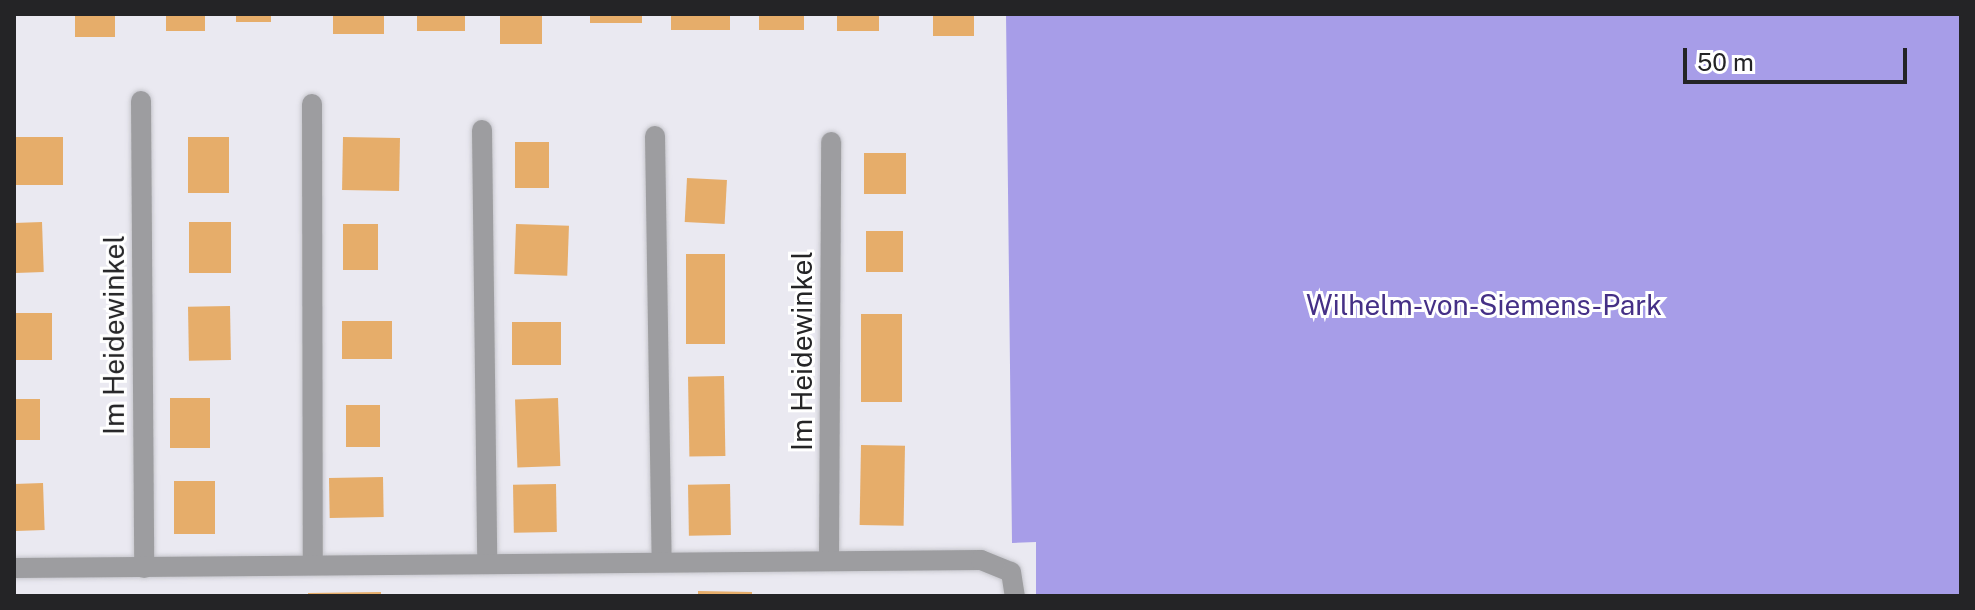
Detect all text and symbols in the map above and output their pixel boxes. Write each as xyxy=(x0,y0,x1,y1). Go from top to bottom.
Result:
scale bar xyxy=(1687,32,1911,82)
text: 50 m xyxy=(1697,48,1754,76)
street label: Im Heidewinkel xyxy=(97,235,131,435)
street label: Im Heidewinkel xyxy=(785,251,819,451)
park label: Wilhelm-von-Siemens-Park xyxy=(1306,288,1662,322)

